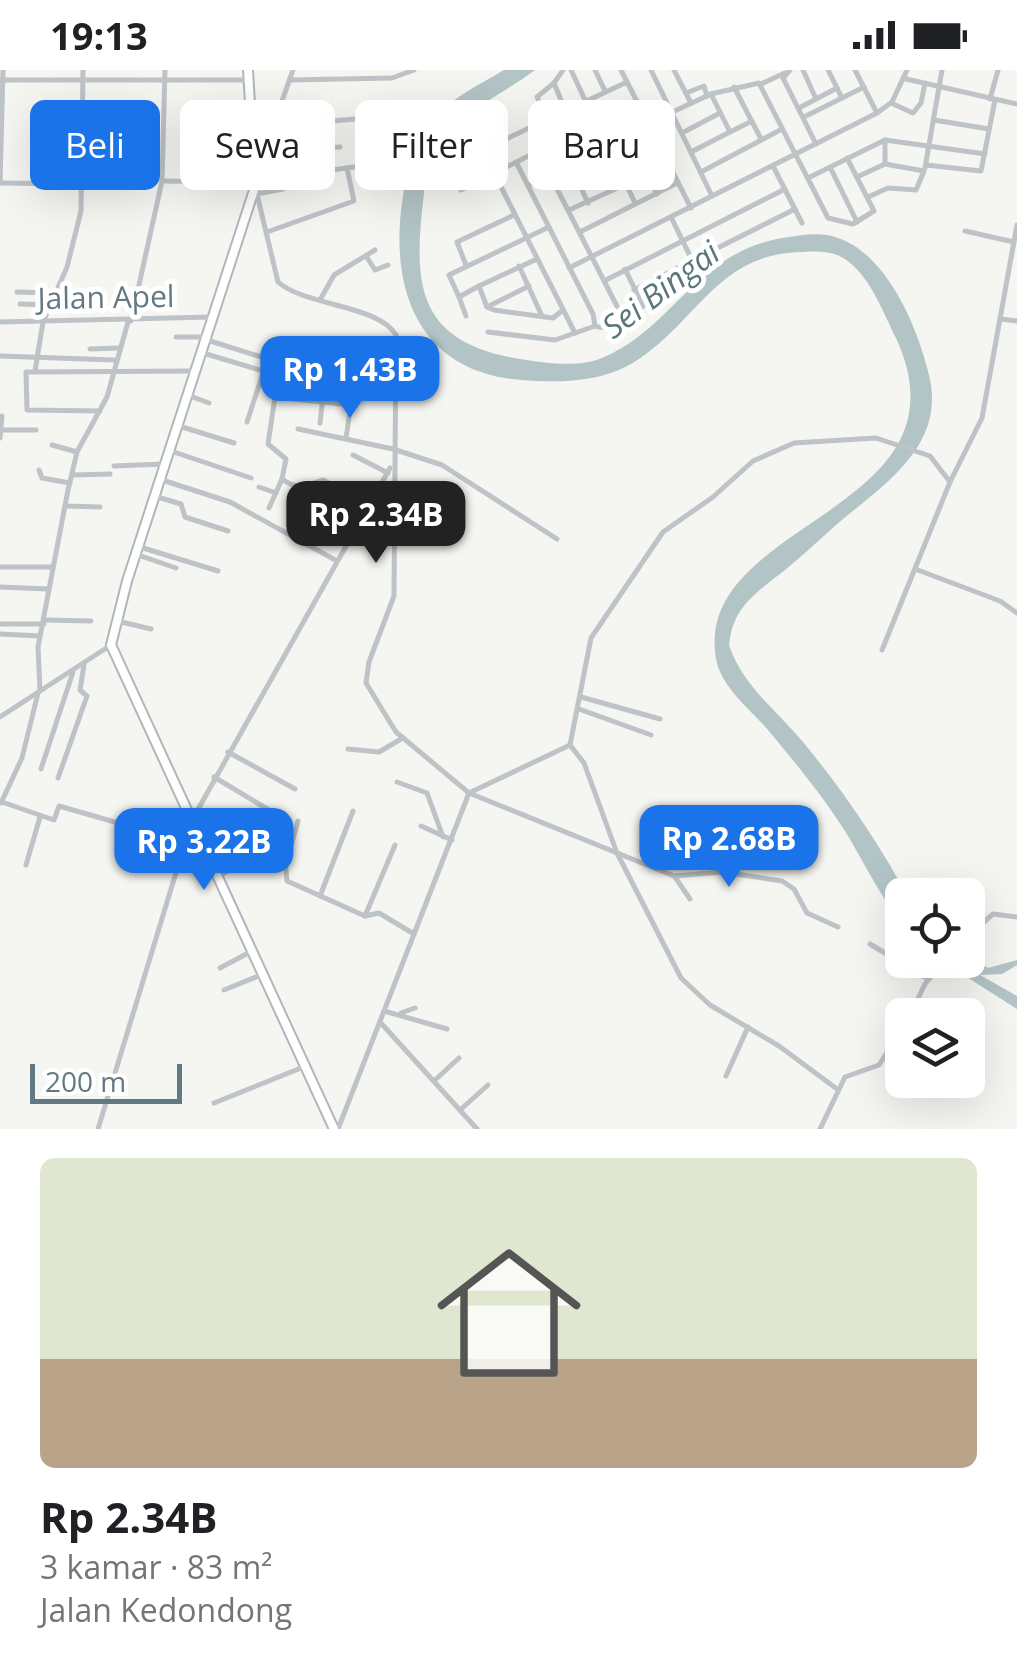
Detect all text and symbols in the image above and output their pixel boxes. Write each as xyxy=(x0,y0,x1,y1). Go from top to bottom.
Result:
text: 19:13 xyxy=(50,9,148,61)
chip: Beli xyxy=(30,100,160,190)
chip: Sewa xyxy=(180,100,335,190)
chip: Filter xyxy=(355,100,508,190)
chip: Baru xyxy=(528,100,675,190)
water label: Sei Bingai xyxy=(592,230,728,347)
street label: Jalan Apel xyxy=(34,275,175,318)
pin: Rp 1.43B xyxy=(247,336,453,421)
text: Rp 1.43B xyxy=(282,347,418,390)
pin: Rp 2.34B xyxy=(273,481,479,566)
text: Rp 2.34B xyxy=(308,492,444,535)
pin: Rp 2.68B xyxy=(626,805,832,890)
pin: Rp 3.22B xyxy=(101,808,307,893)
text: Rp 2.68B xyxy=(661,816,797,859)
text: Rp 3.22B xyxy=(136,819,272,862)
map controls xyxy=(885,878,985,1098)
button: locate xyxy=(885,878,985,978)
button: layers xyxy=(885,998,985,1098)
scale bar xyxy=(30,1059,182,1104)
text: 200 m xyxy=(45,1062,126,1100)
icon: home xyxy=(419,1223,599,1403)
text: Rp 2.34B xyxy=(40,1488,217,1545)
text: 3 kamar · 83 m² xyxy=(40,1545,272,1588)
text: Jalan Kedondong xyxy=(40,1588,292,1631)

